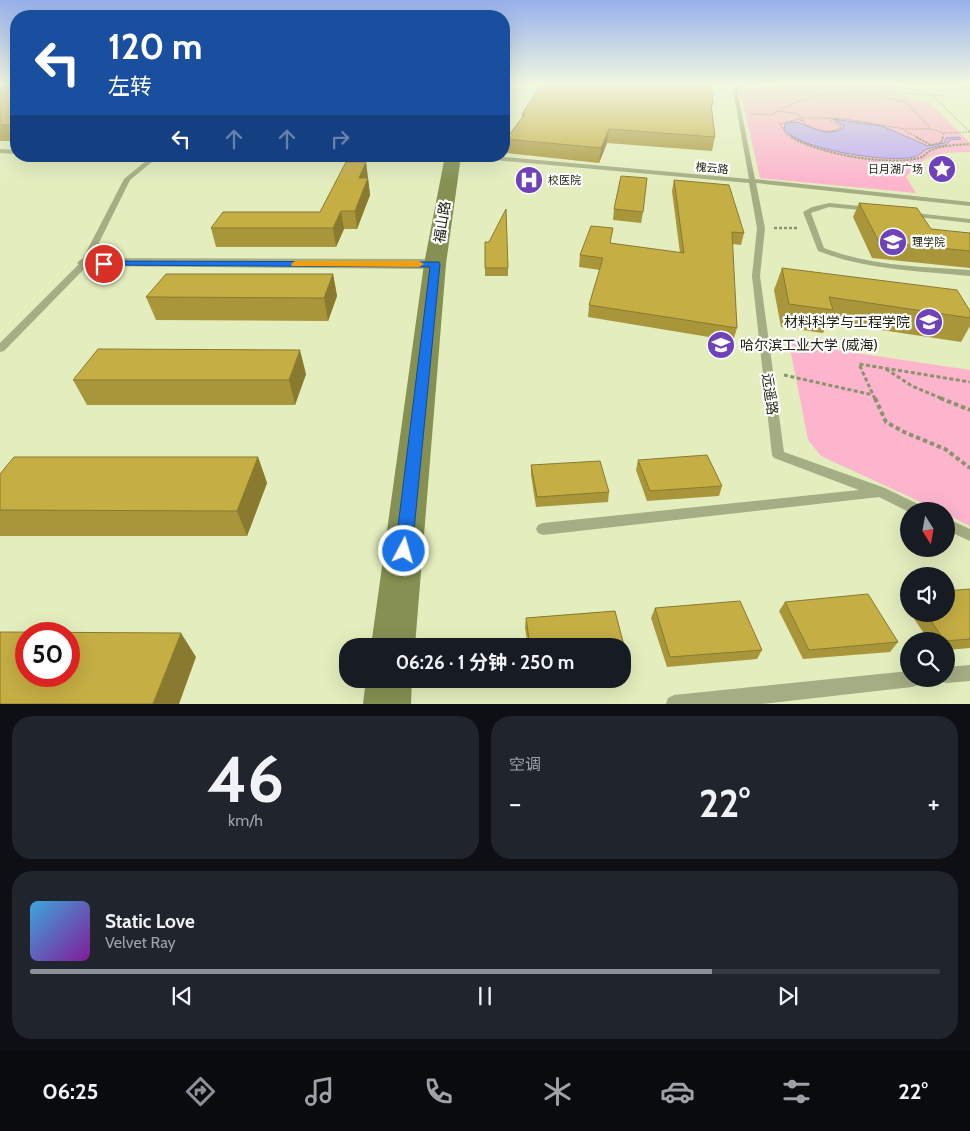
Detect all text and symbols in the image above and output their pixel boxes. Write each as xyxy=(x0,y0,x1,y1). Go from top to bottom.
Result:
text: 120 m xyxy=(108,25,202,68)
icon: left xyxy=(25,30,90,95)
text: 左转 xyxy=(108,73,152,100)
icon: left xyxy=(167,125,195,153)
icon: ahead xyxy=(220,125,248,153)
icon: ahead xyxy=(273,125,301,153)
icon: right xyxy=(326,125,354,153)
place icon: 日月湖广场 xyxy=(927,154,957,184)
street label: 槐云路 xyxy=(695,160,729,176)
place label: 日月湖广场 xyxy=(868,162,923,176)
hospital icon: 校医院 xyxy=(514,165,544,195)
place label: 校医院 xyxy=(548,173,581,187)
street label: 福山路 xyxy=(430,200,454,244)
school or university icon: 理学院 xyxy=(878,227,908,257)
place label: 理学院 xyxy=(912,235,945,249)
pin xyxy=(83,243,125,285)
icon: arrive xyxy=(90,250,118,278)
school or university icon: 材料科学与工程学院 xyxy=(914,307,944,337)
place label: 材料科学与工程学院 xyxy=(784,313,910,331)
school or university icon: 哈尔滨工业大学 (威海) xyxy=(706,330,736,360)
place label: 哈尔滨工业大学 (威海) xyxy=(740,336,878,354)
street label: 远遥路 xyxy=(758,372,782,416)
north arrow xyxy=(900,502,955,558)
map controls xyxy=(900,502,955,687)
position arrow xyxy=(377,524,429,576)
button: sound xyxy=(900,567,955,622)
speed limit sign: 50 xyxy=(15,622,80,687)
button: search xyxy=(900,632,955,687)
text: 06:26 · 1 分钟 · 250 m xyxy=(396,651,574,674)
text: 46 xyxy=(207,739,284,818)
text: 空调 xyxy=(509,755,541,774)
text: 22° xyxy=(699,780,750,827)
text: − xyxy=(509,786,521,820)
text: + xyxy=(928,786,940,820)
text: km/h xyxy=(228,811,263,830)
text: Static Love xyxy=(105,910,195,933)
text: Velvet Ray xyxy=(105,933,176,952)
icon: previous xyxy=(168,982,196,1010)
icon: pause xyxy=(471,982,499,1010)
icon: next xyxy=(774,982,802,1010)
icon: directions xyxy=(183,1074,218,1109)
icon: music xyxy=(302,1074,337,1109)
icon: phone xyxy=(421,1074,456,1109)
icon: climate xyxy=(540,1074,575,1109)
icon: car xyxy=(660,1074,695,1109)
icon: filters xyxy=(779,1074,814,1109)
text: 06:25 xyxy=(42,1078,98,1105)
text: 22° xyxy=(898,1078,928,1105)

